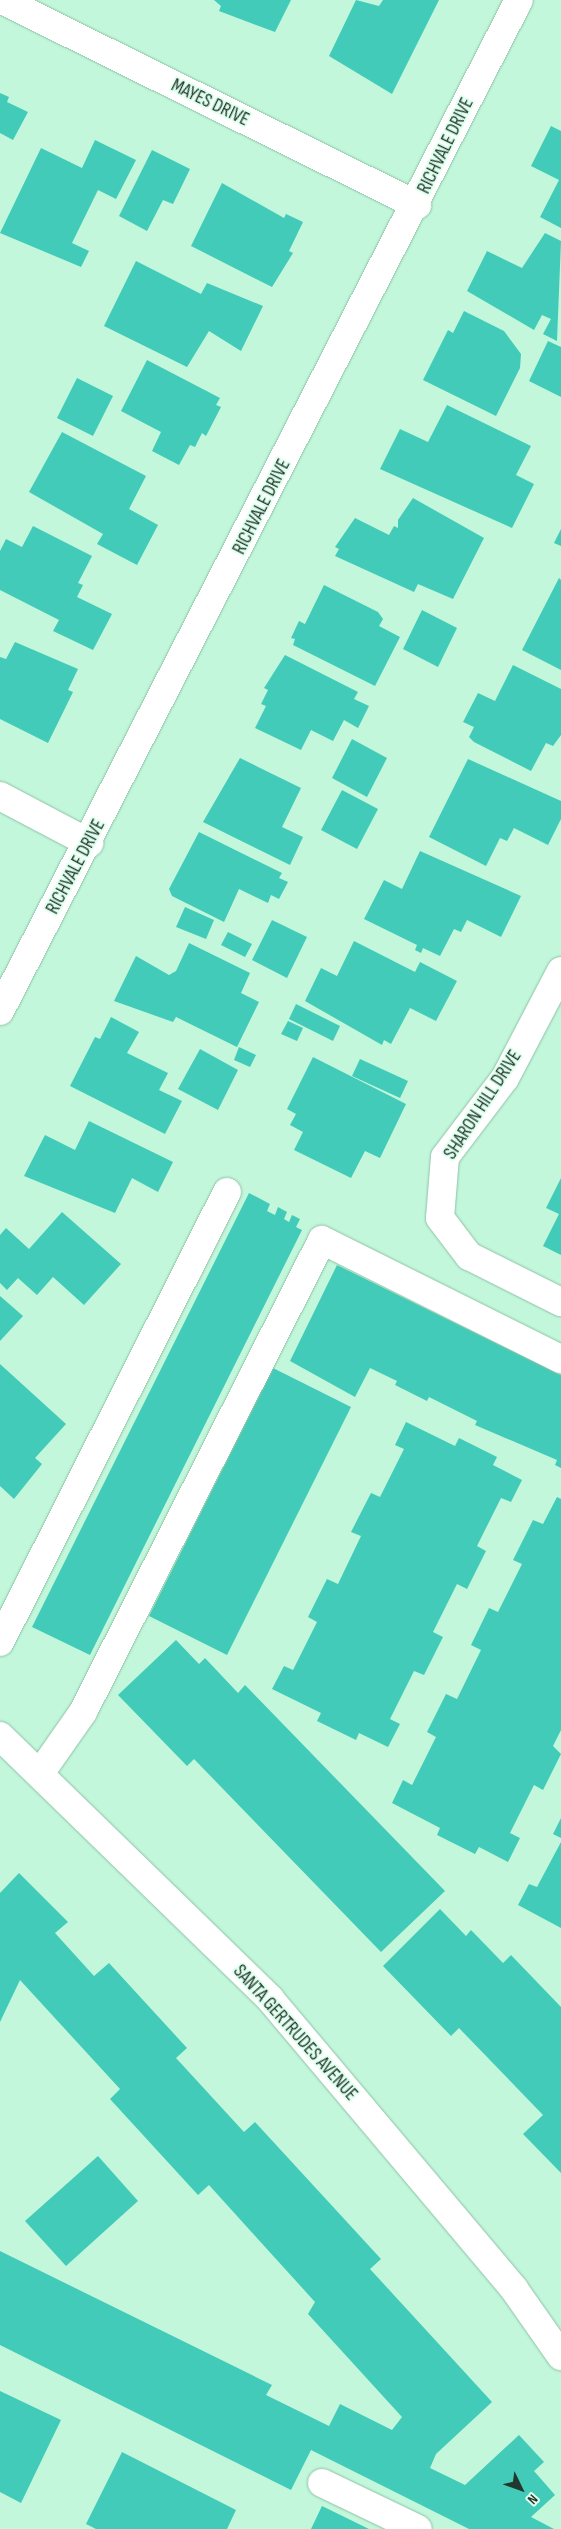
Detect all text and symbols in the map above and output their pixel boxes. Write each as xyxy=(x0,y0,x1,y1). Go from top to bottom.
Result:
street label: MAYES DRIVE xyxy=(167,74,253,132)
street label: RICHVALE DRIVE xyxy=(413,94,479,198)
street label: RICHVALE DRIVE xyxy=(228,456,296,558)
street label: RICHVALE DRIVE xyxy=(42,816,110,918)
street label: SHARON HILL DRIVE xyxy=(439,1046,527,1164)
street label: SANTA GERTRUDES AVENUE xyxy=(228,1960,362,2106)
north arrow xyxy=(496,2464,546,2514)
text: N xyxy=(524,2491,541,2508)

